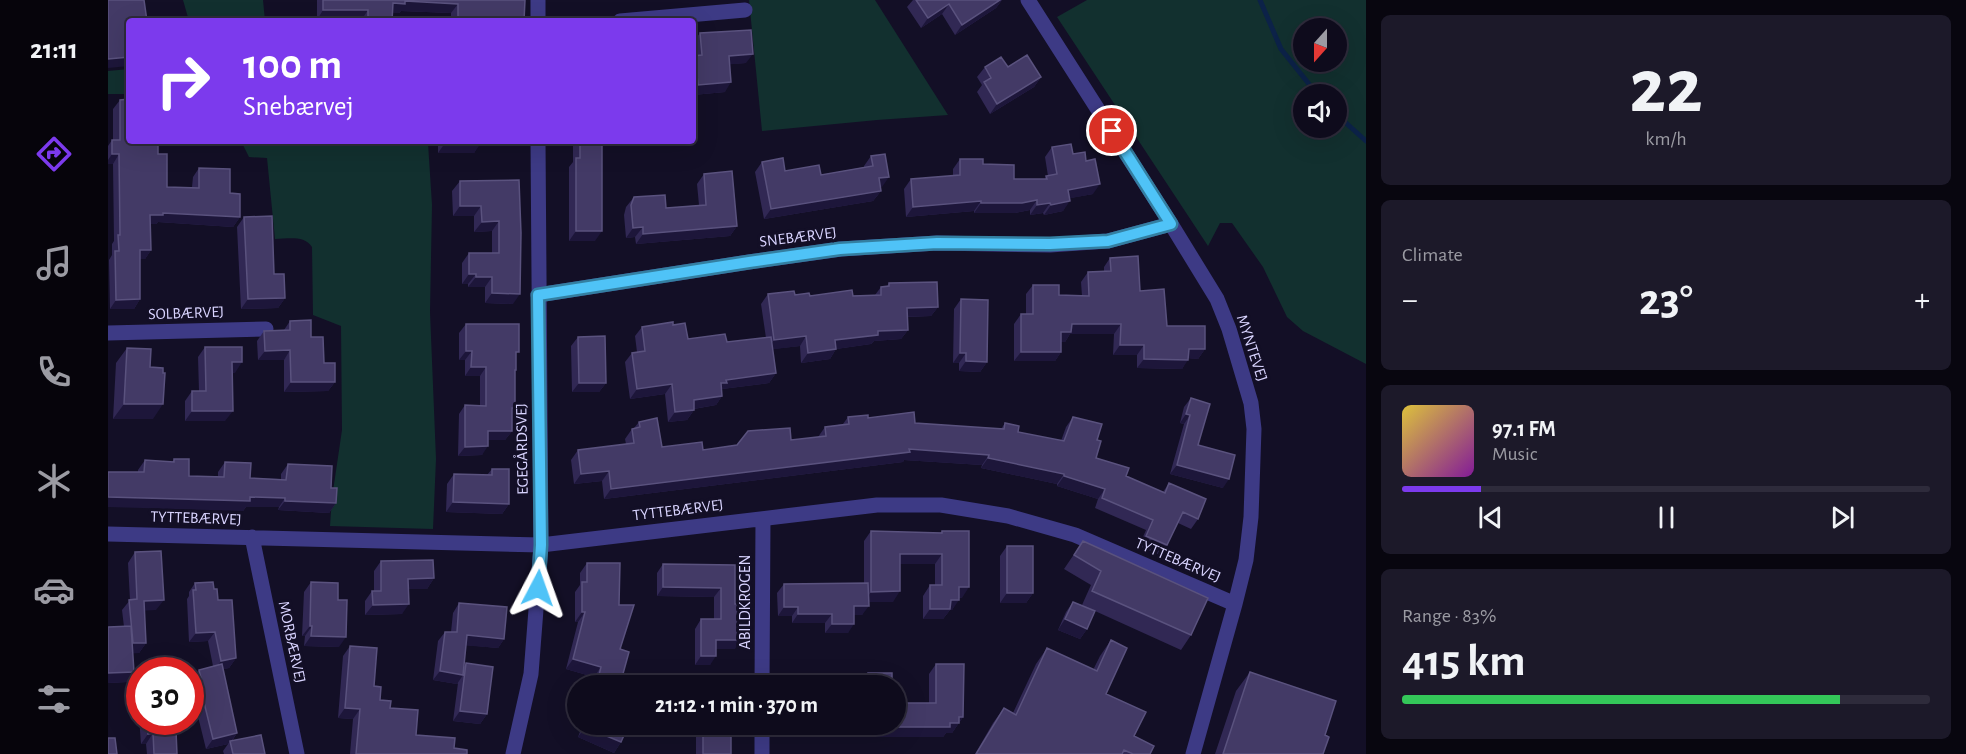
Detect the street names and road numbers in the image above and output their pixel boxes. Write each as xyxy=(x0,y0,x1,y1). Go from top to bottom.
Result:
street label: SNEBÆRVEJ xyxy=(758,224,838,250)
street label: SOLBÆRVEJ xyxy=(148,304,224,322)
street label: MYNTEVEJ xyxy=(1234,313,1270,383)
street label: EGEGÅRDSVEJ xyxy=(511,403,531,495)
street label: TYTTEBÆRVEJ xyxy=(632,496,724,524)
street label: TYTTEBÆRVEJ xyxy=(150,508,242,528)
street label: TYTTEBÆRVEJ xyxy=(1133,535,1223,585)
street label: ABILDKROGEN xyxy=(737,555,753,650)
street label: MORBÆRVEJ xyxy=(276,600,308,684)

